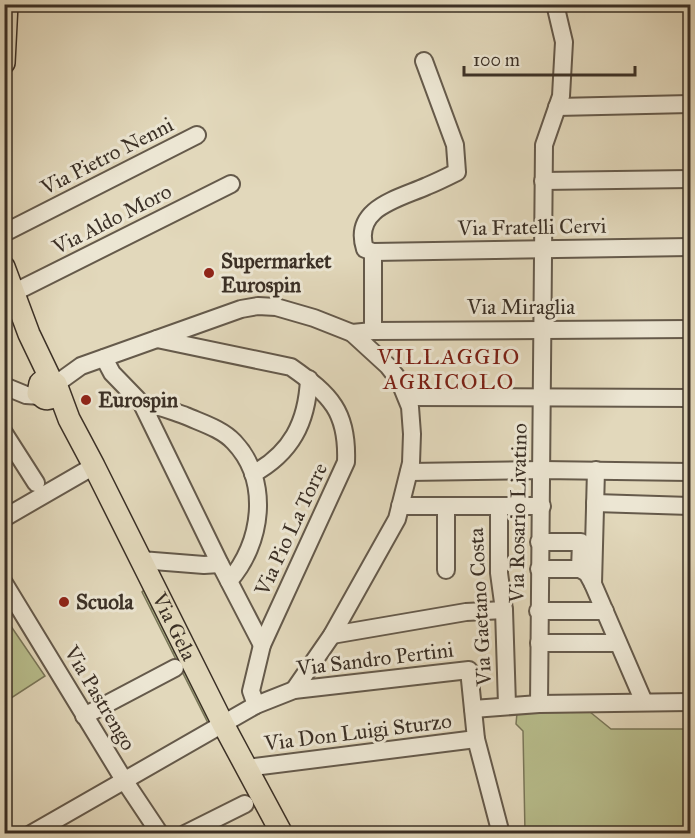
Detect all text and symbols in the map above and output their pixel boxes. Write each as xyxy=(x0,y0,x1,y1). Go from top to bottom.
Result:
scale bar xyxy=(464,39,635,77)
text: 100 m xyxy=(473,49,520,71)
street label: Via Pietro Nenni xyxy=(35,111,178,201)
street label: Via Aldo Moro xyxy=(47,178,176,261)
street label: Via Fratelli Cervi xyxy=(456,213,607,241)
place label: Supermarket Eurospin xyxy=(221,248,332,298)
marker: Supermarket Eurospin xyxy=(202,266,216,280)
street label: Via Miraglia xyxy=(466,294,575,320)
district label: VILLAGGIO AGRICOLO xyxy=(376,343,521,395)
place label: Eurospin xyxy=(98,387,179,413)
marker: Eurospin xyxy=(79,393,93,407)
street label: Via Rosario Livatino xyxy=(503,423,533,604)
street label: Via Pio La Torre xyxy=(249,458,333,600)
street label: Via Gaetano Costa xyxy=(463,527,497,688)
street label: Via Gela xyxy=(146,587,202,665)
place label: Scuola xyxy=(76,589,134,615)
marker: Scuola xyxy=(57,595,71,609)
street label: Via Sandro Pertini xyxy=(294,636,455,682)
street label: Via Pastrengo xyxy=(58,640,142,755)
street label: Via Don Luigi Sturzo xyxy=(262,708,453,757)

